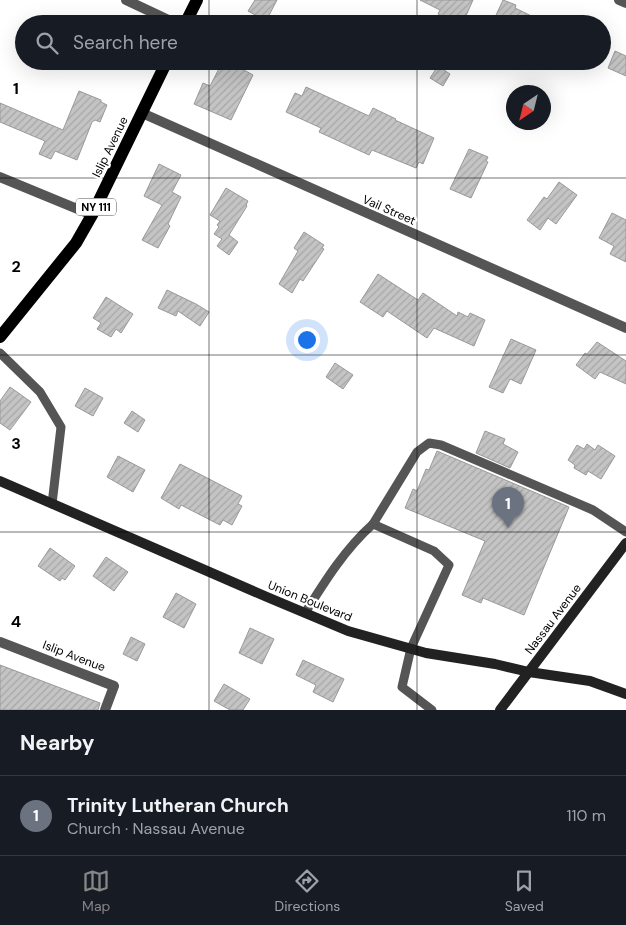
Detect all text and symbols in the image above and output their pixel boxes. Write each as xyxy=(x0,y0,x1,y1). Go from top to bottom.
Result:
search box xyxy=(15,15,611,70)
icon: search xyxy=(33,29,61,57)
text: Search here xyxy=(73,30,178,55)
text: 1 xyxy=(13,78,19,99)
north arrow xyxy=(506,85,551,130)
street label: Islip Avenue xyxy=(88,114,132,180)
street label: Vail Street xyxy=(360,191,418,229)
road number: NY 111 xyxy=(76,198,116,216)
text: 2 xyxy=(11,256,21,277)
your location xyxy=(294,327,320,353)
text: 3 xyxy=(11,433,21,454)
pin: 1 xyxy=(492,487,524,528)
street label: Union Boulevard xyxy=(265,577,355,625)
street label: Nassau Avenue xyxy=(521,580,585,657)
text: 4 xyxy=(11,611,21,632)
street label: Islip Avenue xyxy=(40,637,108,675)
text: Nearby xyxy=(20,729,94,757)
text: Trinity Lutheran Church xyxy=(67,793,289,818)
text: 1 xyxy=(33,805,39,826)
text: 110 m xyxy=(567,805,606,826)
text: Church · Nassau Avenue xyxy=(67,818,245,839)
tab: Map xyxy=(82,867,110,915)
tab: Directions xyxy=(275,867,340,915)
tab: Saved xyxy=(505,867,544,915)

